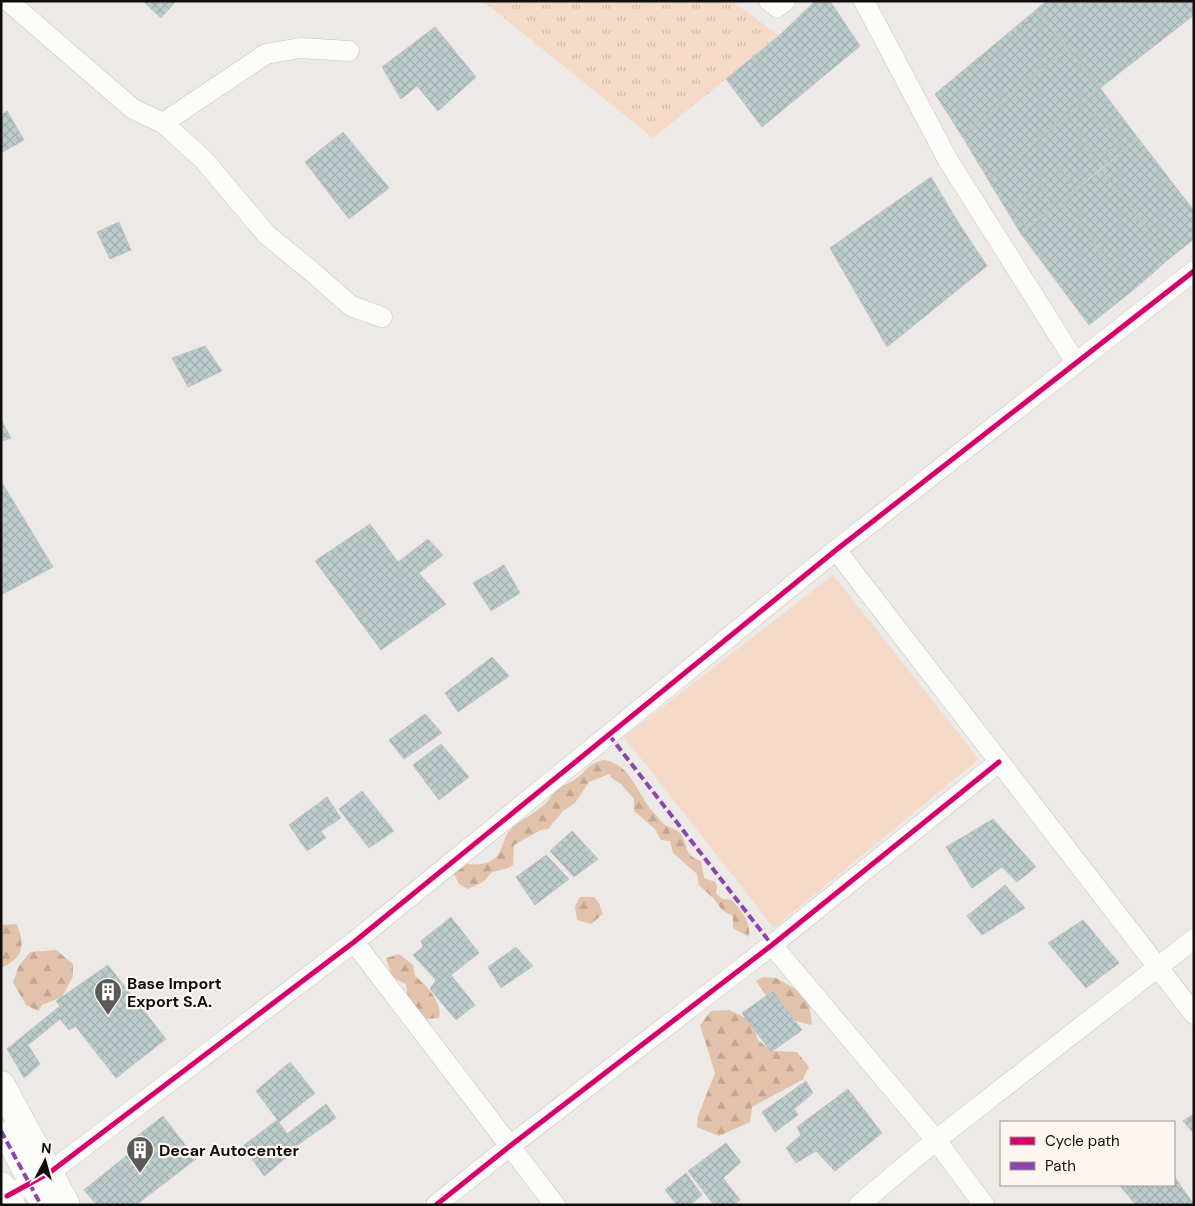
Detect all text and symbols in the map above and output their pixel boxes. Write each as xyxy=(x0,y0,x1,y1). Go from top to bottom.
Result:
place label: Base Import Export S.A. xyxy=(127,973,222,1012)
building icon: Base Import Export S.A. xyxy=(93,977,123,1016)
legend xyxy=(1000,1121,1175,1186)
text: Cycle path xyxy=(1045,1131,1120,1151)
building icon: Decar Autocenter xyxy=(125,1135,155,1174)
north arrow xyxy=(20,1136,70,1186)
text: N xyxy=(40,1139,52,1158)
place label: Decar Autocenter xyxy=(159,1140,299,1161)
text: Path xyxy=(1045,1156,1076,1176)

